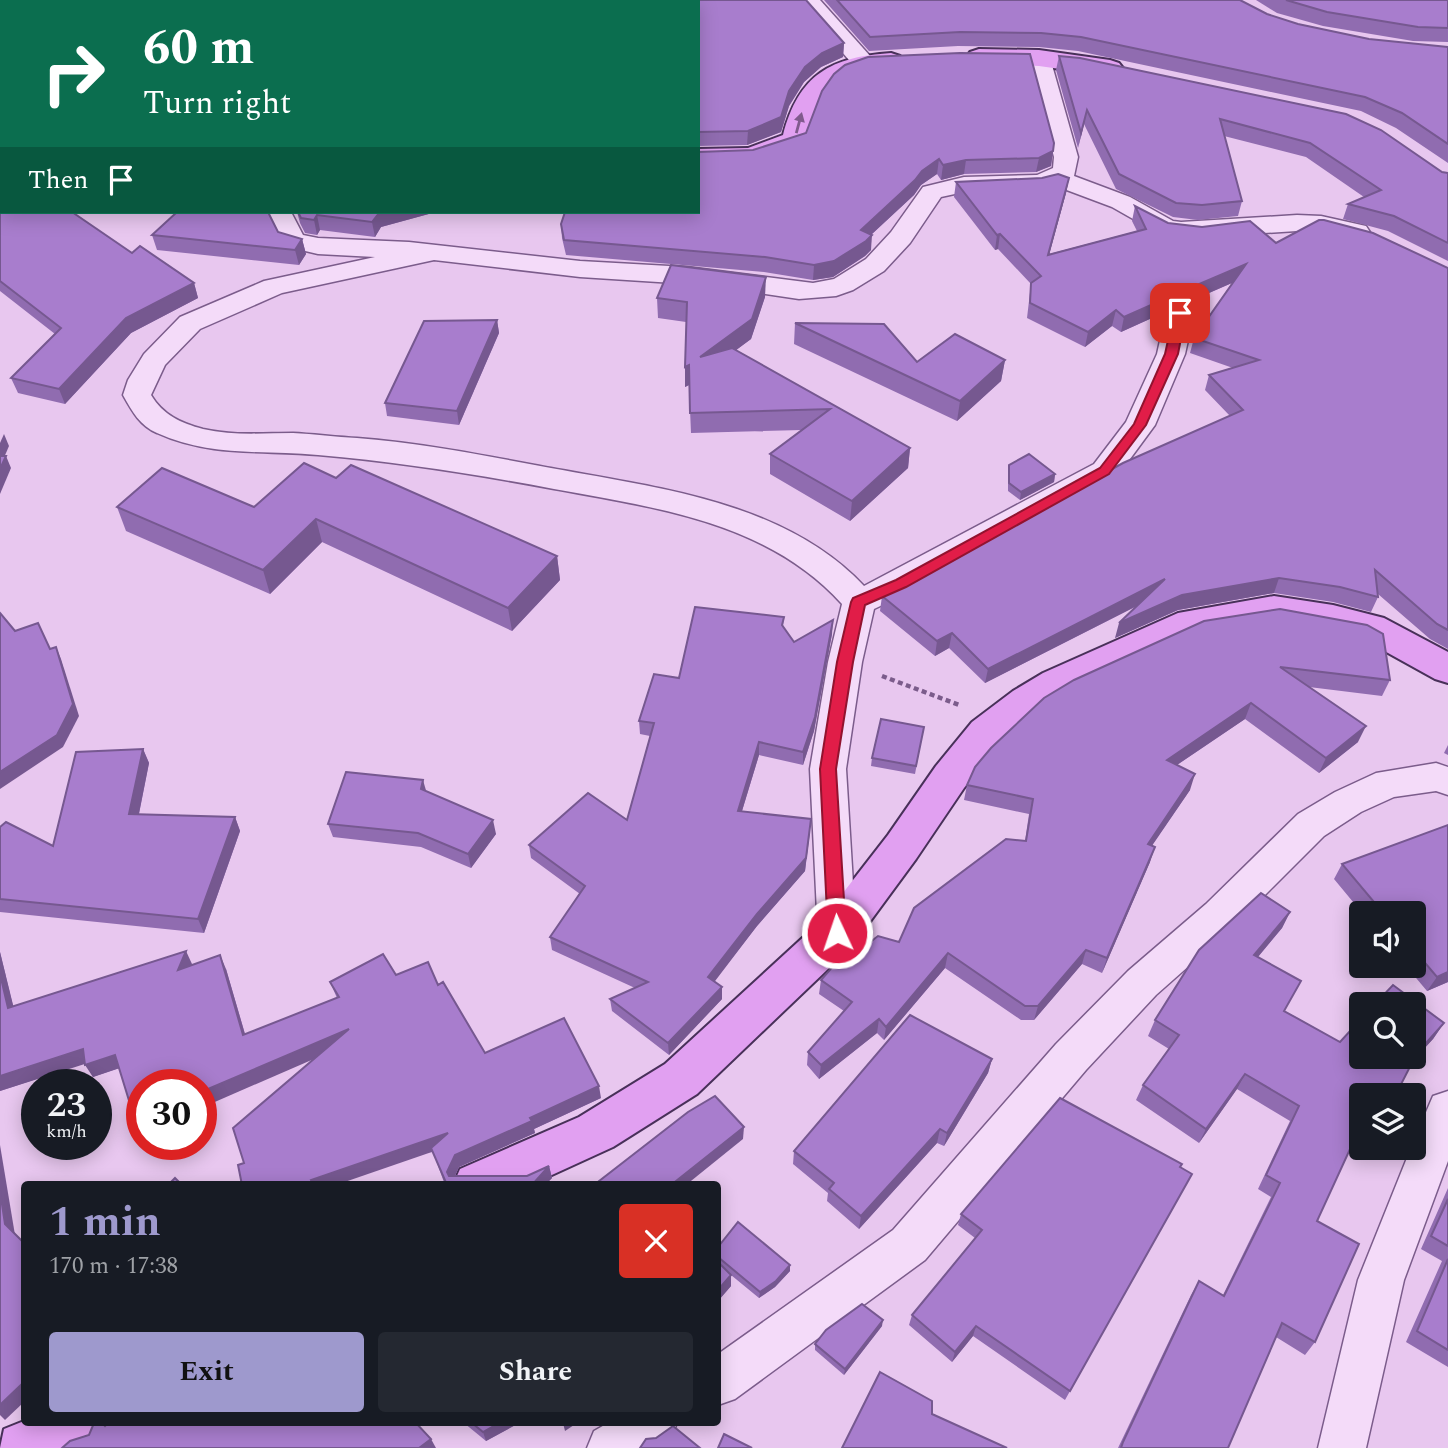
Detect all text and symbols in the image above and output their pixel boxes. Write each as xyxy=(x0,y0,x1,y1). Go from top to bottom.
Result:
text: 60 m xyxy=(143,11,254,86)
icon: right xyxy=(28,28,119,119)
text: Turn right xyxy=(143,79,291,128)
one-way arrow xyxy=(794,112,805,134)
text: Then xyxy=(28,160,88,200)
icon: arrive xyxy=(102,161,140,199)
pin xyxy=(1150,283,1210,343)
icon: arrive xyxy=(1161,294,1199,332)
position arrow xyxy=(800,896,874,970)
map controls xyxy=(1349,901,1426,1160)
button: sound xyxy=(1349,901,1426,978)
button: search xyxy=(1349,992,1426,1069)
speed limit sign: 30 xyxy=(126,1069,217,1160)
text: 23 xyxy=(47,1079,86,1132)
button: layers xyxy=(1349,1083,1426,1160)
text: km/h xyxy=(46,1118,87,1145)
text: 1 min xyxy=(49,1191,161,1254)
button: close xyxy=(619,1204,693,1278)
text: 170 m · 17:38 xyxy=(49,1249,178,1284)
button: Exit xyxy=(49,1332,364,1412)
button: Share xyxy=(378,1332,693,1412)

